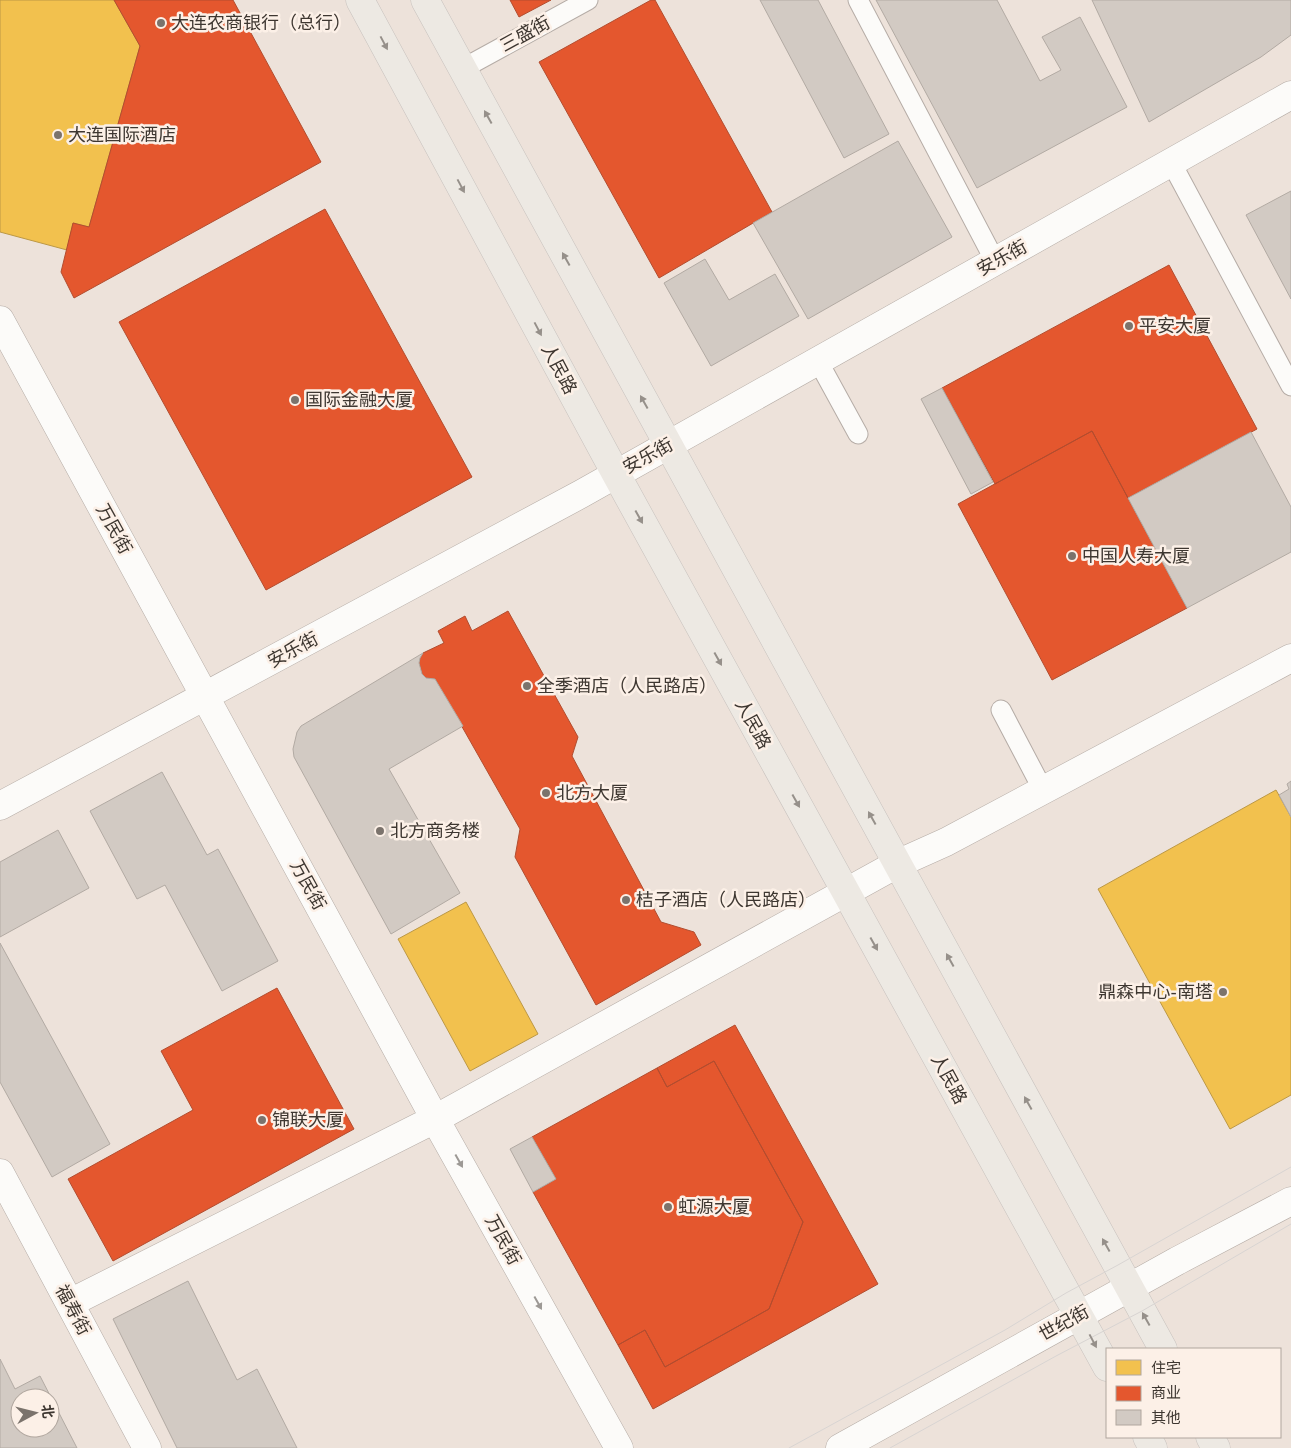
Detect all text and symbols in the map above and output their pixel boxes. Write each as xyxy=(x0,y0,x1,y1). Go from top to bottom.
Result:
street label: 三盛街 xyxy=(496,11,553,56)
place label: 大连农商银行（总行） xyxy=(171,12,351,33)
marker: 大连农商银行（总行） xyxy=(155,17,167,29)
one-way arrow xyxy=(379,36,388,50)
one-way arrow xyxy=(484,109,492,124)
place label: 大连国际酒店 xyxy=(68,124,176,145)
marker: 大连国际酒店 xyxy=(52,129,64,141)
one-way arrow xyxy=(457,179,465,193)
street label: 安乐街 xyxy=(973,235,1030,280)
one-way arrow xyxy=(562,252,570,267)
place label: 平安大厦 xyxy=(1139,315,1211,336)
marker: 平安大厦 xyxy=(1123,320,1135,332)
one-way arrow xyxy=(534,322,542,336)
street label: 人民路 xyxy=(537,340,581,398)
place label: 国际金融大厦 xyxy=(305,389,413,410)
marker: 国际金融大厦 xyxy=(289,394,301,406)
one-way arrow xyxy=(640,395,648,409)
street label: 安乐街 xyxy=(619,433,676,478)
street label: 万民街 xyxy=(92,500,137,557)
one-way arrow xyxy=(635,510,644,523)
place label: 中国人寿大厦 xyxy=(1082,545,1190,566)
marker: 中国人寿大厦 xyxy=(1066,550,1078,562)
street label: 安乐街 xyxy=(264,628,322,672)
one-way arrow xyxy=(714,652,722,666)
place label: 全季酒店（人民路店） xyxy=(537,675,717,696)
marker: 全季酒店（人民路店） xyxy=(521,680,533,692)
street label: 人民路 xyxy=(731,695,776,752)
place label: 北方大厦 xyxy=(556,782,628,803)
marker: 北方大厦 xyxy=(540,787,552,799)
one-way arrow xyxy=(792,794,800,809)
one-way arrow xyxy=(867,811,876,824)
place label: 北方商务楼 xyxy=(390,820,480,841)
marker: 北方商务楼 xyxy=(374,825,386,837)
street label: 万民街 xyxy=(286,856,331,913)
place label: 桔子酒店（人民路店） xyxy=(636,889,816,910)
marker: 桔子酒店（人民路店） xyxy=(620,894,632,906)
one-way arrow xyxy=(870,937,879,951)
one-way arrow xyxy=(946,953,954,967)
place label: 鼎森中心-南塔 xyxy=(1098,981,1213,1002)
marker: 鼎森中心-南塔 xyxy=(1217,986,1229,998)
street label: 人民路 xyxy=(927,1050,972,1107)
one-way arrow xyxy=(1024,1095,1032,1110)
place label: 锦联大厦 xyxy=(272,1109,344,1130)
marker: 锦联大厦 xyxy=(256,1114,268,1126)
one-way arrow xyxy=(455,1154,463,1169)
place label: 虹源大厦 xyxy=(678,1196,750,1217)
marker: 虹源大厦 xyxy=(662,1201,674,1213)
street label: 万民街 xyxy=(481,1211,526,1268)
one-way arrow xyxy=(1102,1238,1110,1252)
street label: 福寿街 xyxy=(51,1281,95,1339)
one-way arrow xyxy=(534,1296,542,1310)
street label: 世纪街 xyxy=(1035,1300,1092,1345)
one-way arrow xyxy=(1142,1311,1150,1326)
one-way arrow xyxy=(1089,1334,1097,1348)
legend xyxy=(1106,1348,1281,1438)
text: 住宅 xyxy=(1151,1359,1181,1376)
text: 商业 xyxy=(1151,1384,1181,1401)
north arrow xyxy=(10,1388,60,1438)
text: 北 xyxy=(39,1403,57,1419)
text: 其他 xyxy=(1151,1409,1181,1426)

